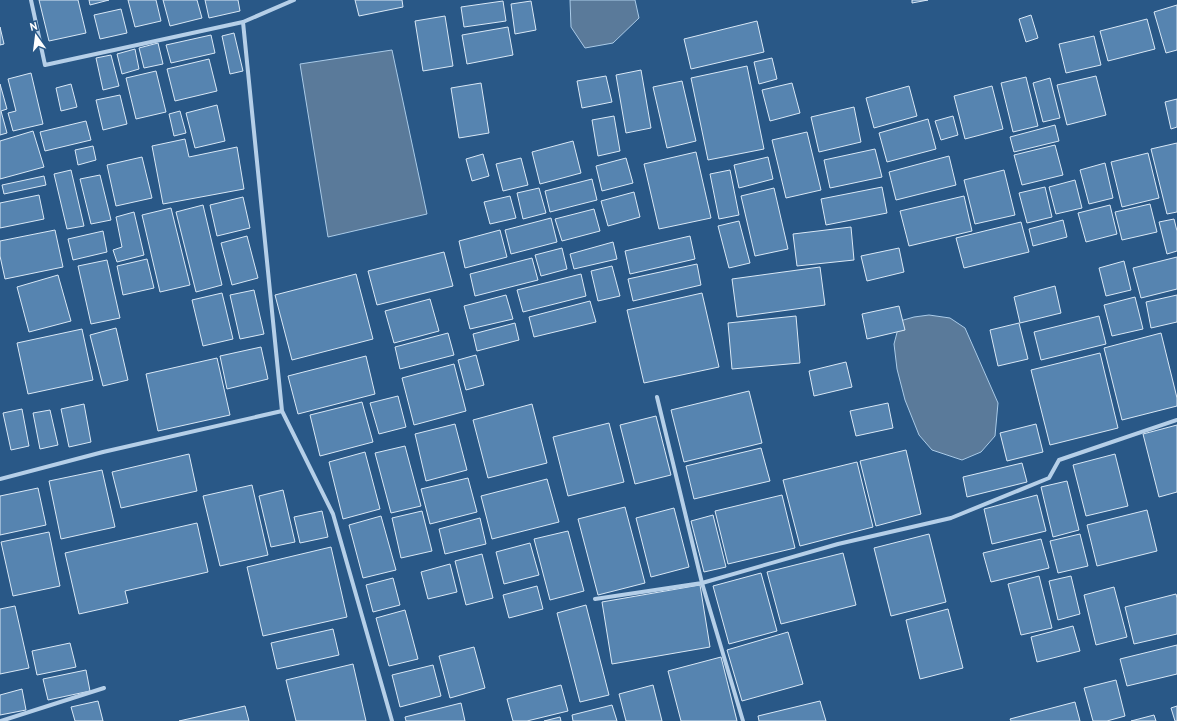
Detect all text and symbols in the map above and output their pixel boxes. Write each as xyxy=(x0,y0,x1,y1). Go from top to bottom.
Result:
north arrow xyxy=(16,16,56,56)
text: N xyxy=(28,19,39,34)

